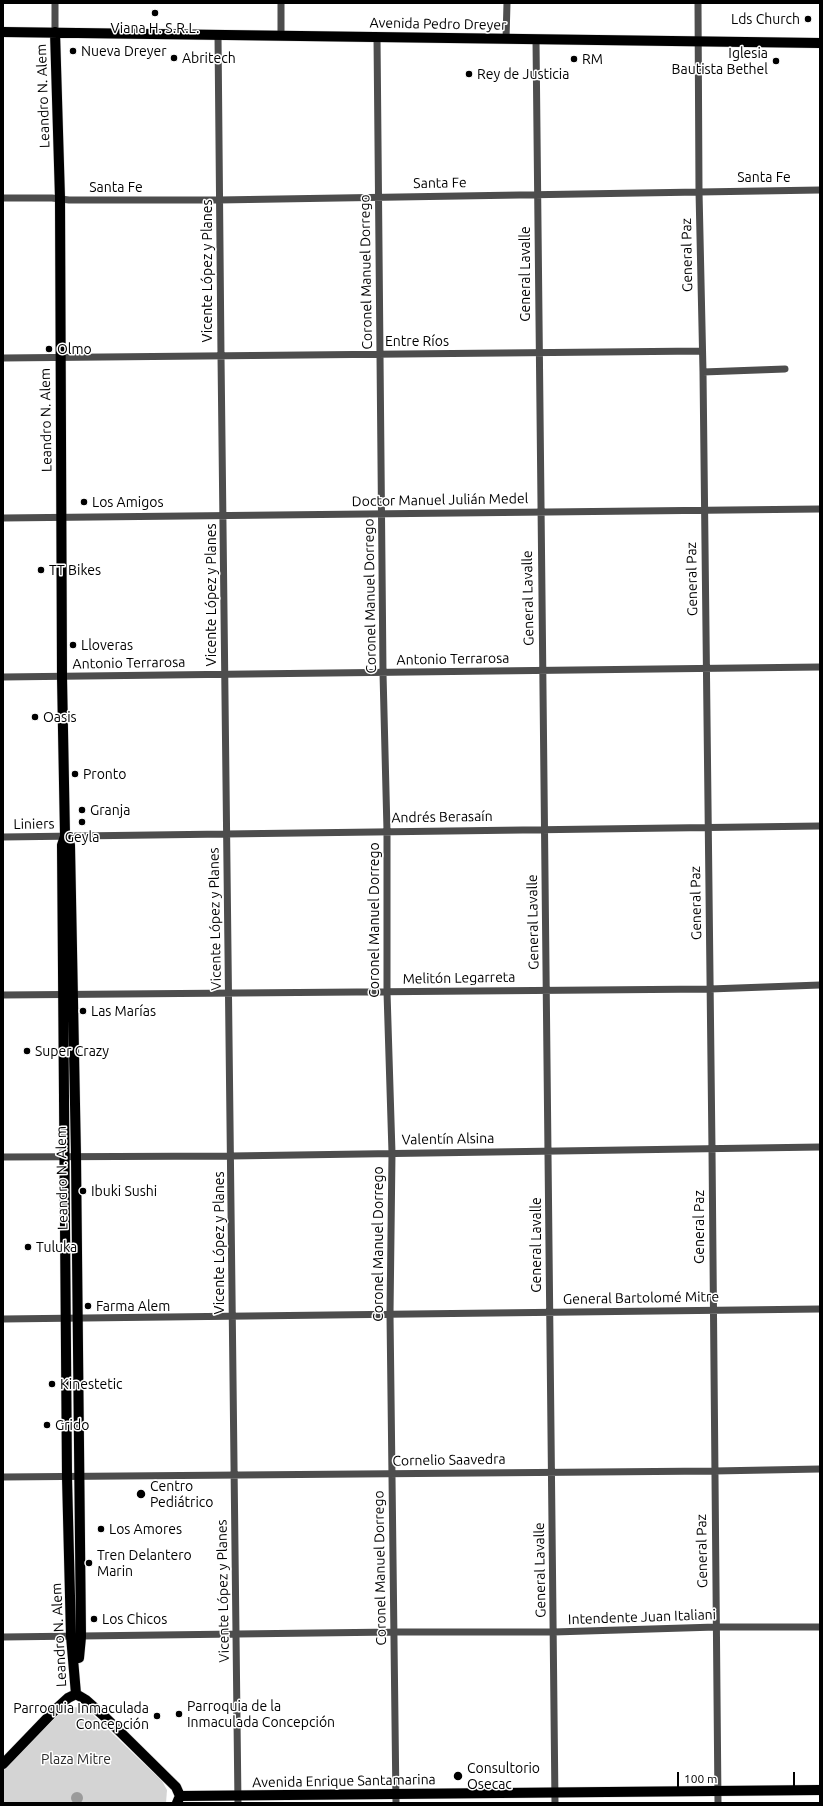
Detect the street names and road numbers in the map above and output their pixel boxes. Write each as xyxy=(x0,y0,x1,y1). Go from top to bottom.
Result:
street label: Avenida Pedro Dreyer xyxy=(369,14,507,34)
street label: Leandro N. Alem xyxy=(33,44,53,148)
street label: Santa Fe xyxy=(737,169,791,185)
street label: Santa Fe xyxy=(413,174,467,192)
street label: Santa Fe xyxy=(89,179,143,195)
street label: Coronel Manuel Dorrego xyxy=(356,194,376,350)
street label: Vicente López y Planes xyxy=(199,199,215,343)
street label: General Paz xyxy=(678,218,696,292)
street label: General Lavalle xyxy=(517,226,533,322)
street label: Entre Ríos xyxy=(385,333,449,349)
street label: Leandro N. Alem xyxy=(37,368,55,472)
street label: Doctor Manuel Julián Medel xyxy=(352,490,528,510)
street label: Coronel Manuel Dorrego xyxy=(360,518,380,674)
street label: Vicente López y Planes xyxy=(203,523,219,667)
street label: General Paz xyxy=(683,542,701,616)
street label: General Lavalle xyxy=(519,550,537,646)
street label: Antonio Terrarosa xyxy=(396,650,510,668)
street label: Antonio Terrarosa xyxy=(72,654,186,672)
street label: Andrés Berasaín xyxy=(391,808,493,826)
street label: Liniers xyxy=(13,815,55,833)
street label: Coronel Manuel Dorrego xyxy=(366,842,382,998)
street label: Vicente López y Planes xyxy=(205,847,225,991)
street label: General Paz xyxy=(687,866,705,940)
street label: General Lavalle xyxy=(524,874,542,970)
street label: Melitón Legarreta xyxy=(402,969,516,987)
street label: Leandro N. Alem xyxy=(53,1126,71,1230)
street label: Valentín Alsina xyxy=(401,1130,495,1148)
street label: Coronel Manuel Dorrego xyxy=(370,1166,386,1322)
street label: Vicente López y Planes xyxy=(211,1171,227,1315)
street label: General Paz xyxy=(691,1190,707,1264)
street label: General Lavalle xyxy=(528,1197,544,1293)
street label: General Bartolomé Mitre xyxy=(563,1288,719,1308)
street label: Cornelio Saavedra xyxy=(392,1451,506,1469)
street label: Coronel Manuel Dorrego xyxy=(370,1490,390,1646)
street label: General Paz xyxy=(693,1514,711,1588)
street label: Vicente López y Planes xyxy=(213,1519,233,1663)
street label: General Lavalle xyxy=(531,1522,549,1618)
street label: Leandro N. Alem xyxy=(48,1583,70,1687)
street label: Intendente Juan Italiani xyxy=(568,1606,716,1628)
street label: Avenida Enrique Santamarina xyxy=(252,1771,436,1791)

